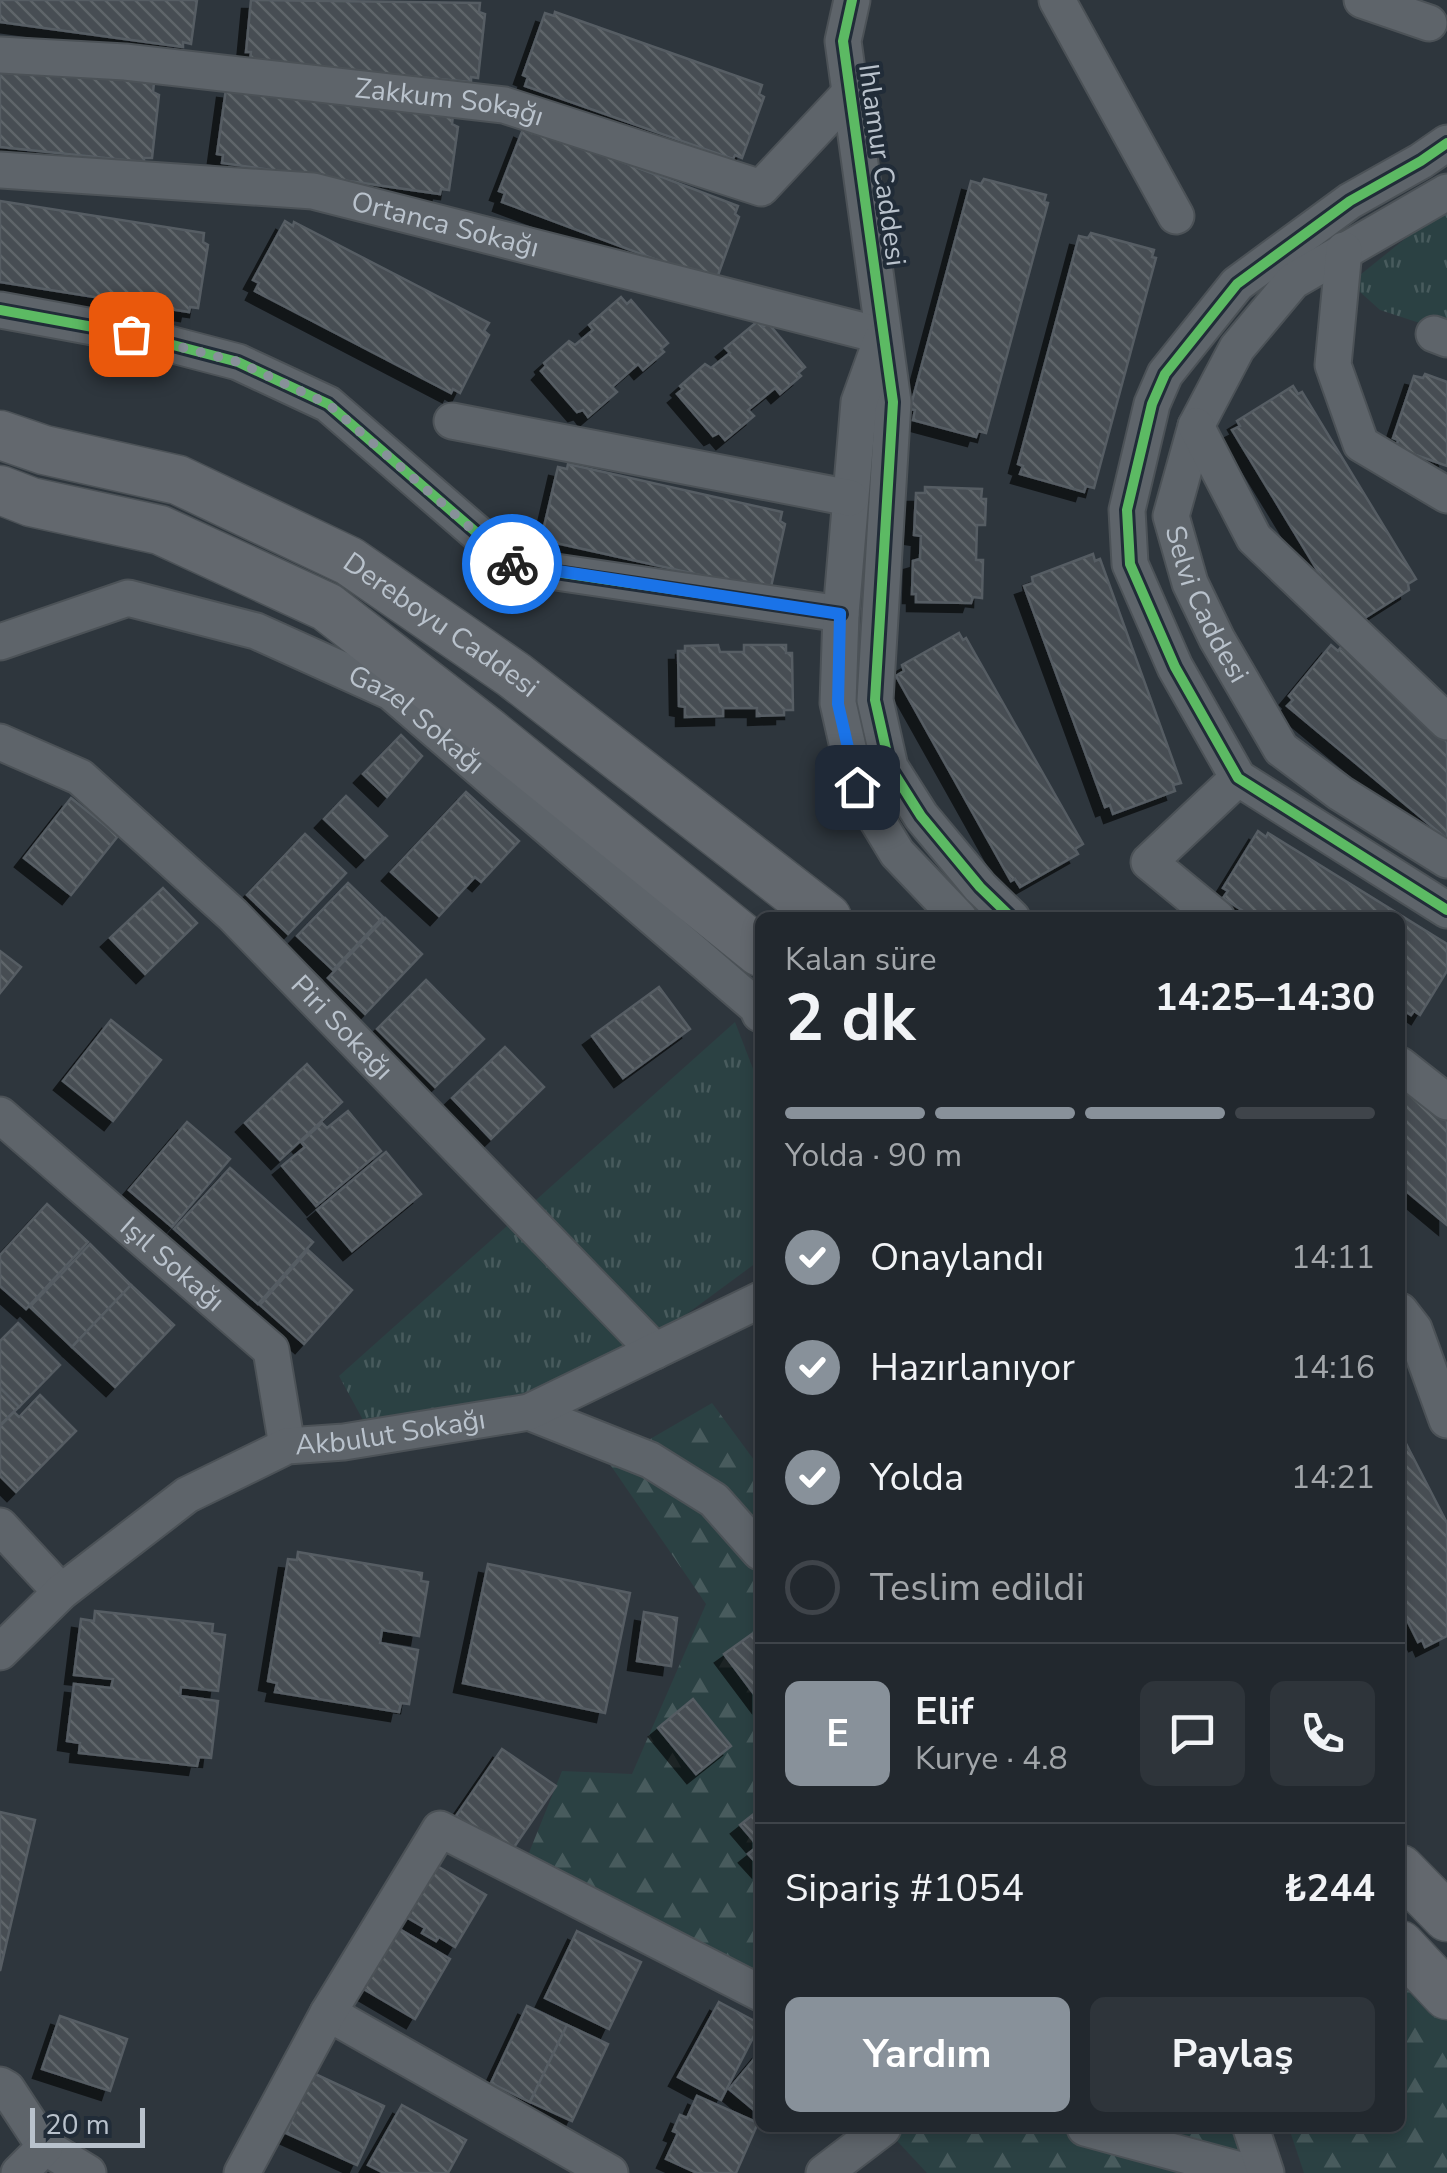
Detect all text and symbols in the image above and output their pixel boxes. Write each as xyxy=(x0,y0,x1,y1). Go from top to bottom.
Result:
street label: Ihlamur Caddesi xyxy=(849,61,915,269)
street label: Zakkum Sokağı xyxy=(353,69,548,136)
street label: Ortanca Sokağı xyxy=(347,182,543,267)
pin xyxy=(89,292,174,377)
icon: bag xyxy=(104,307,159,362)
courier xyxy=(462,514,562,614)
street label: Selvi Caddesi xyxy=(1156,521,1258,690)
icon: bike xyxy=(485,537,540,592)
street label: Dereboyu Caddesi xyxy=(336,544,547,706)
street label: Gazel Sokağı xyxy=(342,656,493,783)
pin xyxy=(815,745,900,830)
icon: home xyxy=(830,760,885,815)
text: Kalan süre xyxy=(785,938,936,981)
street label: Piri Sokağı xyxy=(282,967,402,1088)
text: 14:25–14:30 xyxy=(1155,972,1375,1023)
text: 2 dk xyxy=(785,974,915,1063)
text: Yolda · 90 m xyxy=(785,1134,962,1177)
street label: Işıl Sokağı xyxy=(112,1208,233,1320)
icon: check xyxy=(785,1230,840,1285)
text: Onaylandı xyxy=(870,1232,1044,1283)
text: 14:11 xyxy=(1291,1236,1375,1279)
icon: check xyxy=(785,1340,840,1395)
text: Hazırlanıyor xyxy=(870,1342,1075,1393)
text: 14:16 xyxy=(1291,1346,1375,1389)
street label: Akbulut Sokağı xyxy=(294,1400,488,1464)
icon: check xyxy=(785,1450,840,1505)
text: Yolda xyxy=(870,1452,964,1503)
text: 14:21 xyxy=(1291,1456,1375,1499)
text: Teslim edildi xyxy=(870,1562,1085,1613)
button: chat xyxy=(1140,1681,1245,1786)
button: phone xyxy=(1270,1681,1375,1786)
text: Elif xyxy=(915,1686,973,1737)
text: E xyxy=(826,1708,849,1759)
text: Kurye · 4.8 xyxy=(915,1737,1068,1780)
text: Sipariş #1054 xyxy=(785,1863,1024,1914)
text: ₺244 xyxy=(1284,1863,1375,1914)
button: Yardım xyxy=(785,1997,1070,2112)
button: Paylaş xyxy=(1090,1997,1375,2112)
scale bar xyxy=(30,2103,145,2148)
text: 20 m xyxy=(45,2106,110,2144)

